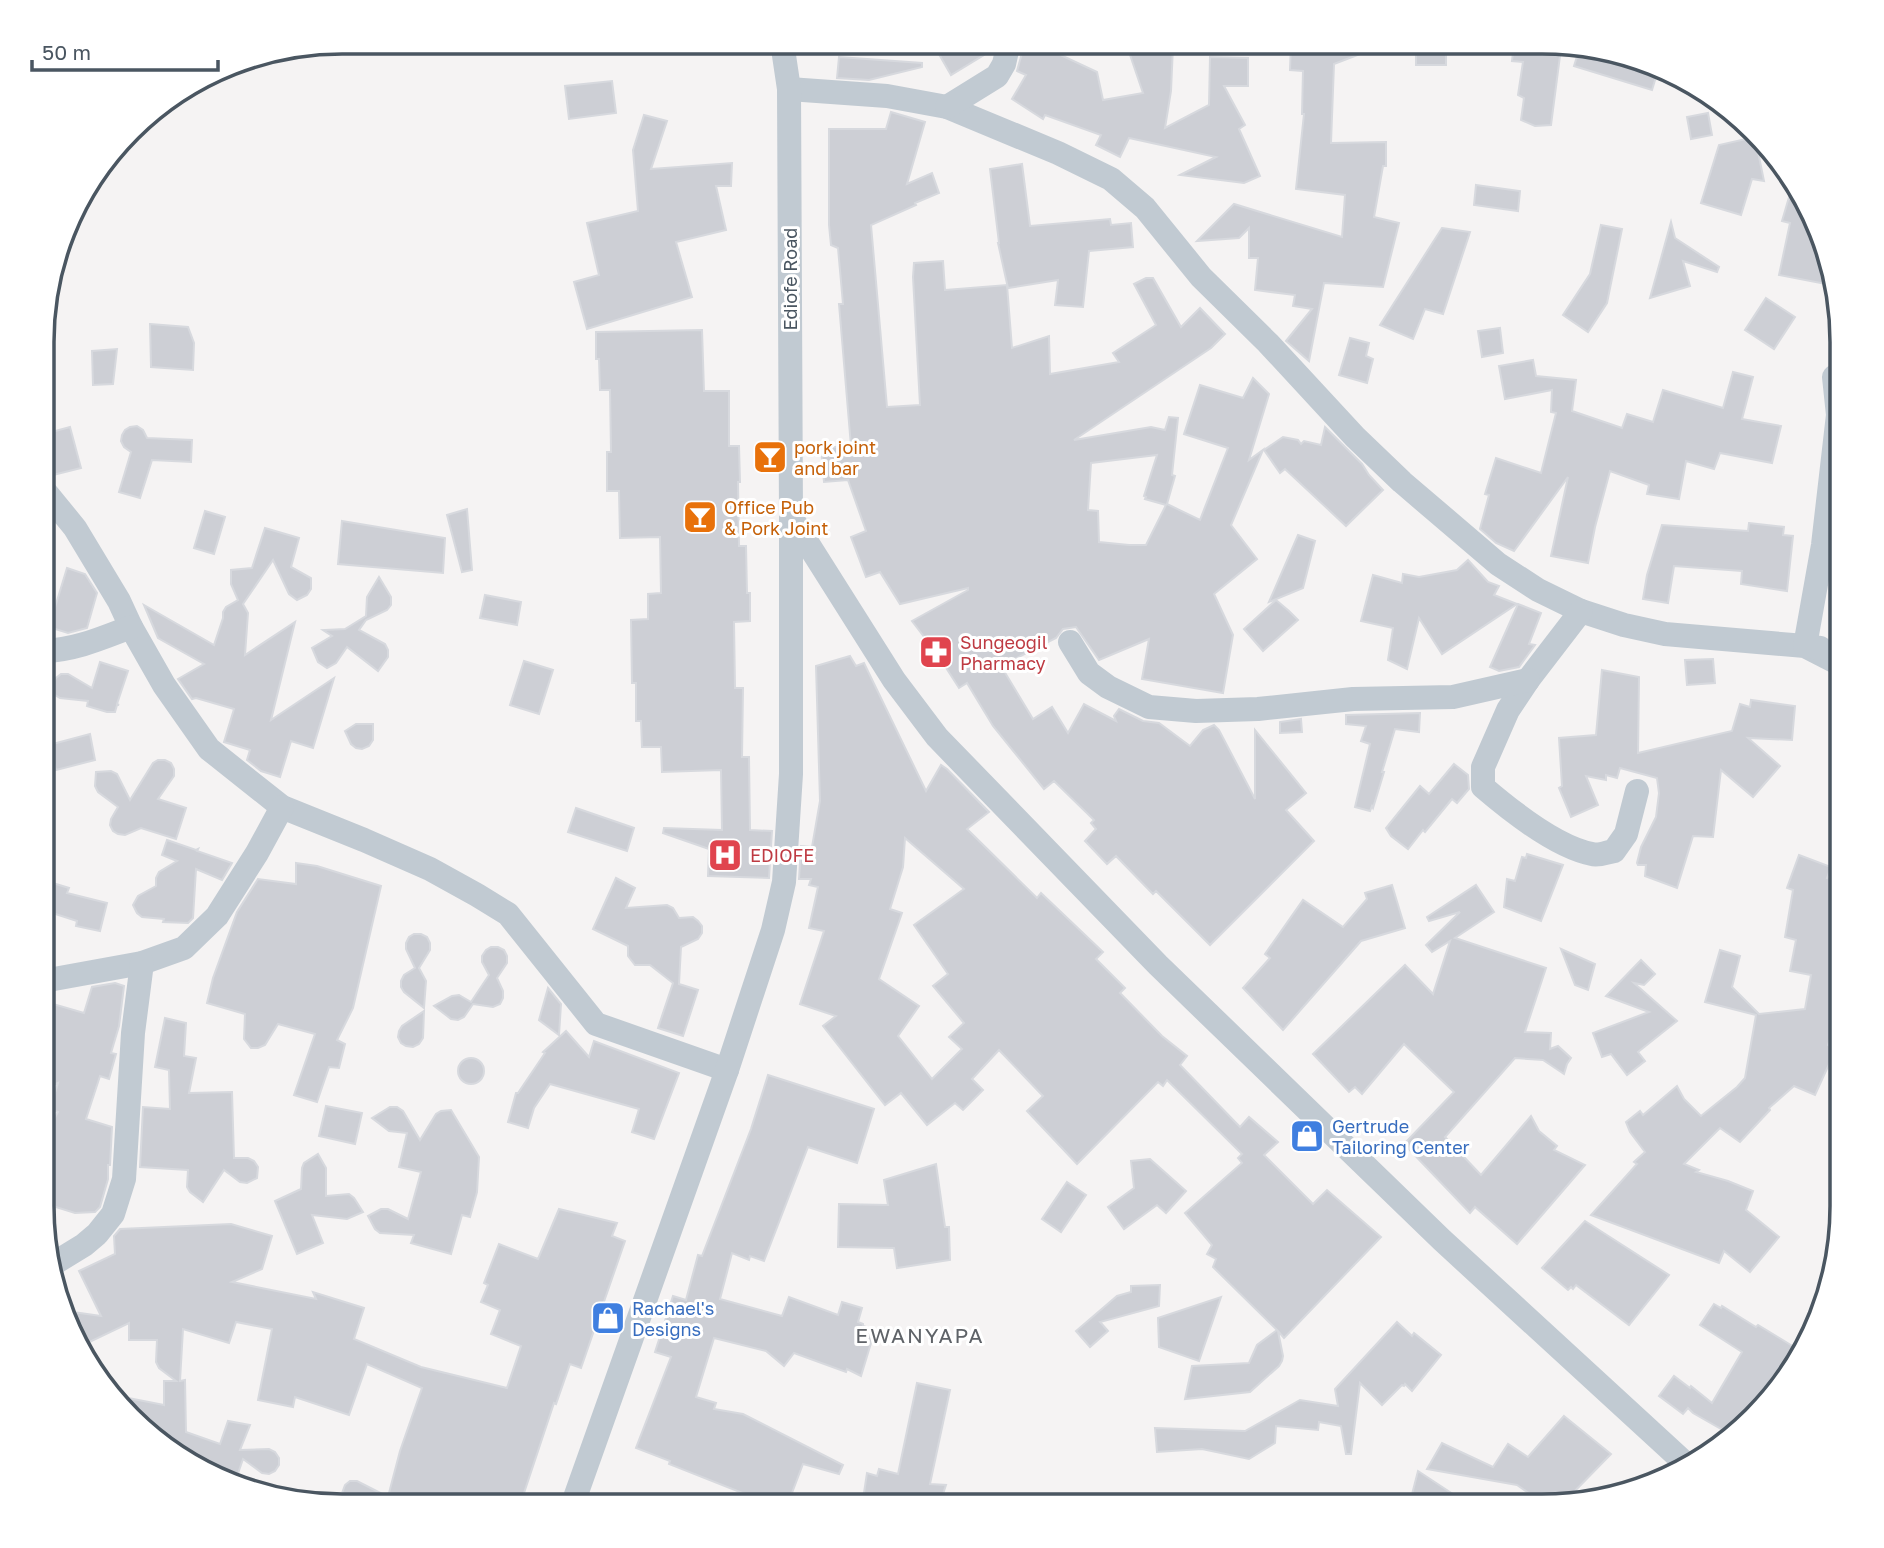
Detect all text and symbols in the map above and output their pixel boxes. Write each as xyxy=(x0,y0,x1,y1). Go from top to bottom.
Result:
scale bar xyxy=(32,28,217,72)
text: 50 m xyxy=(42,39,91,65)
street label: Ediofe Road xyxy=(779,228,801,330)
place label: pork joint and bar xyxy=(794,436,876,479)
bar icon: pork joint and bar xyxy=(751,438,789,476)
place label: Office Pub & Pork Joint xyxy=(724,496,828,539)
bar icon: Office Pub & Pork Joint xyxy=(681,498,719,536)
place label: Sungeogil Pharmacy xyxy=(960,631,1048,674)
pharmacy icon: Sungeogil Pharmacy xyxy=(917,633,955,671)
hospital icon: EDIOFE xyxy=(706,836,744,874)
place label: EDIOFE xyxy=(750,844,814,866)
place label: Gertrude Tailoring Center xyxy=(1332,1115,1470,1158)
shop icon: Gertrude Tailoring Center xyxy=(1288,1117,1326,1155)
place label: Rachael's Designs xyxy=(632,1297,714,1340)
shop icon: Rachael's Designs xyxy=(589,1299,627,1337)
district label: EWANYAPA xyxy=(855,1322,985,1348)

